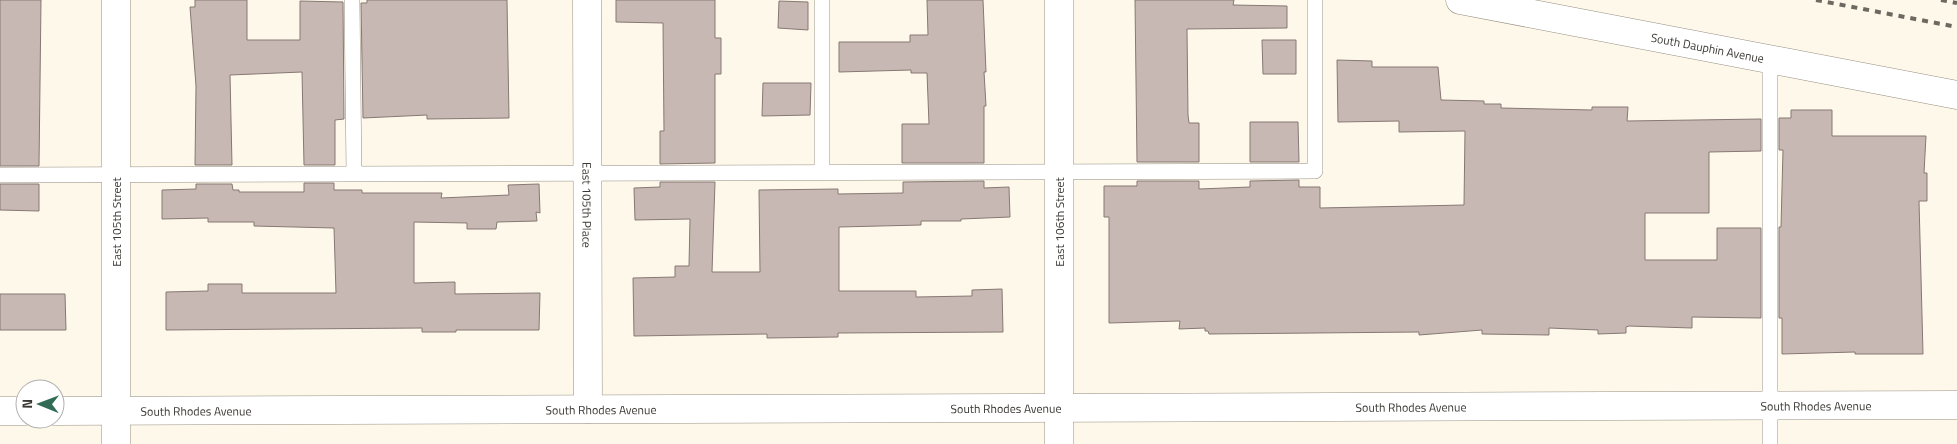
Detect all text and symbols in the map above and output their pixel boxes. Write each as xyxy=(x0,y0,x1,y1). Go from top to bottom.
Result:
street label: South Dauphin Avenue xyxy=(1649,27,1766,67)
street label: East 105th Place xyxy=(578,162,597,248)
street label: East 105th Street xyxy=(107,176,126,267)
street label: East 106th Street xyxy=(1050,176,1069,267)
north arrow xyxy=(15,379,65,429)
street label: South Rhodes Avenue xyxy=(1760,396,1872,415)
street label: South Rhodes Avenue xyxy=(1355,397,1467,416)
street label: South Rhodes Avenue xyxy=(950,398,1062,418)
text: N xyxy=(16,399,37,409)
street label: South Rhodes Avenue xyxy=(545,400,657,419)
street label: South Rhodes Avenue xyxy=(140,401,252,420)

